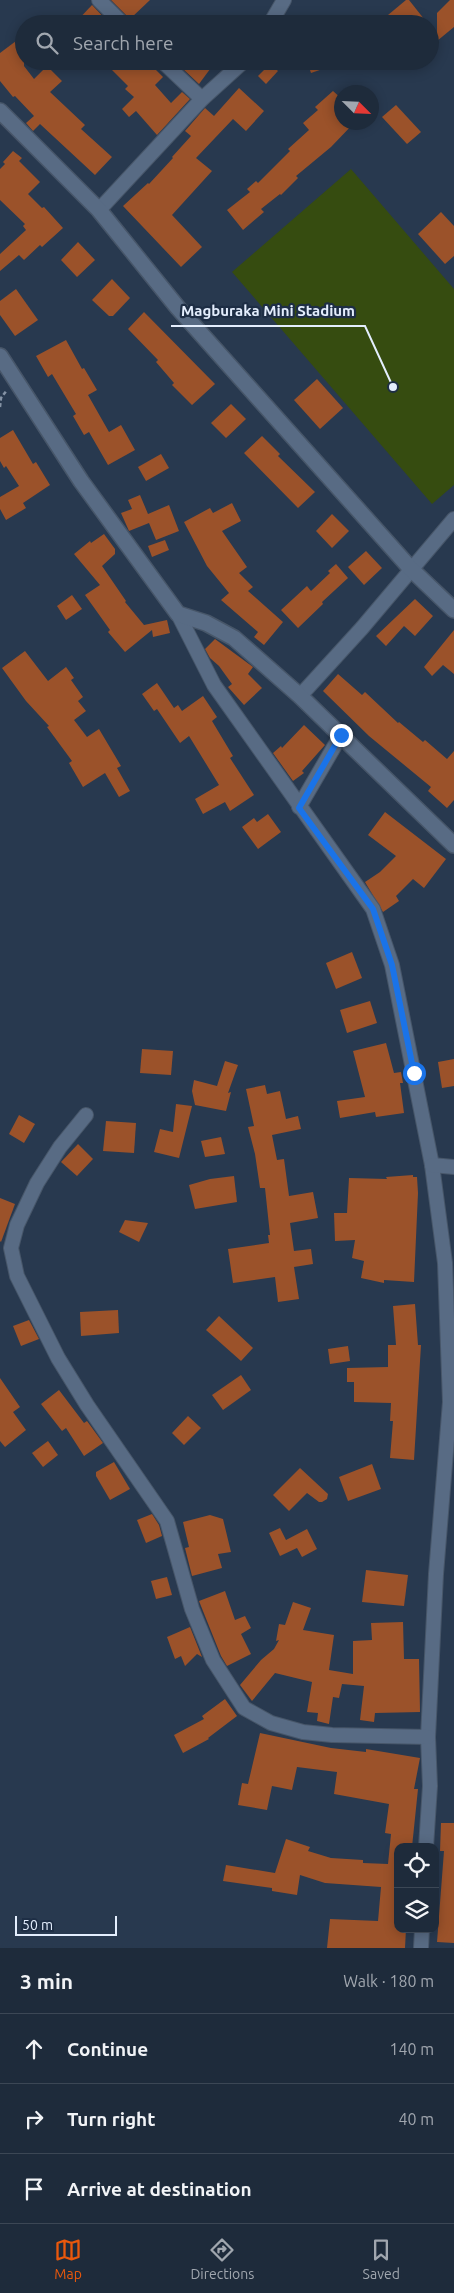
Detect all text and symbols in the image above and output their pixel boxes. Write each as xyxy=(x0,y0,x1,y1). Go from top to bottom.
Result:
search box xyxy=(15,15,439,70)
icon: search xyxy=(33,29,61,57)
text: Search here xyxy=(73,32,173,54)
north arrow xyxy=(334,85,379,130)
callout: Magburaka Mini Stadium xyxy=(171,296,365,326)
text: Magburaka Mini Stadium xyxy=(181,302,355,319)
route end xyxy=(330,724,353,747)
route start xyxy=(403,1062,426,1085)
map controls xyxy=(394,1843,439,1933)
button: locate xyxy=(394,1843,439,1888)
button: layers xyxy=(394,1888,439,1933)
scale bar xyxy=(15,1913,118,1936)
text: 50 m xyxy=(22,1917,53,1933)
text: 3 min xyxy=(20,1969,73,1993)
text: Walk · 180 m xyxy=(343,1972,434,1990)
icon: ahead xyxy=(20,2035,48,2063)
text: Continue xyxy=(67,2038,148,2060)
text: 140 m xyxy=(389,2040,434,2058)
icon: right xyxy=(20,2105,48,2133)
text: Turn right xyxy=(67,2108,155,2130)
text: 40 m xyxy=(398,2110,434,2128)
icon: arrive xyxy=(20,2175,48,2203)
text: Arrive at destination xyxy=(67,2178,252,2200)
tab: Map xyxy=(54,2236,82,2282)
tab: Directions xyxy=(190,2236,254,2282)
tab: Saved xyxy=(363,2236,400,2282)

